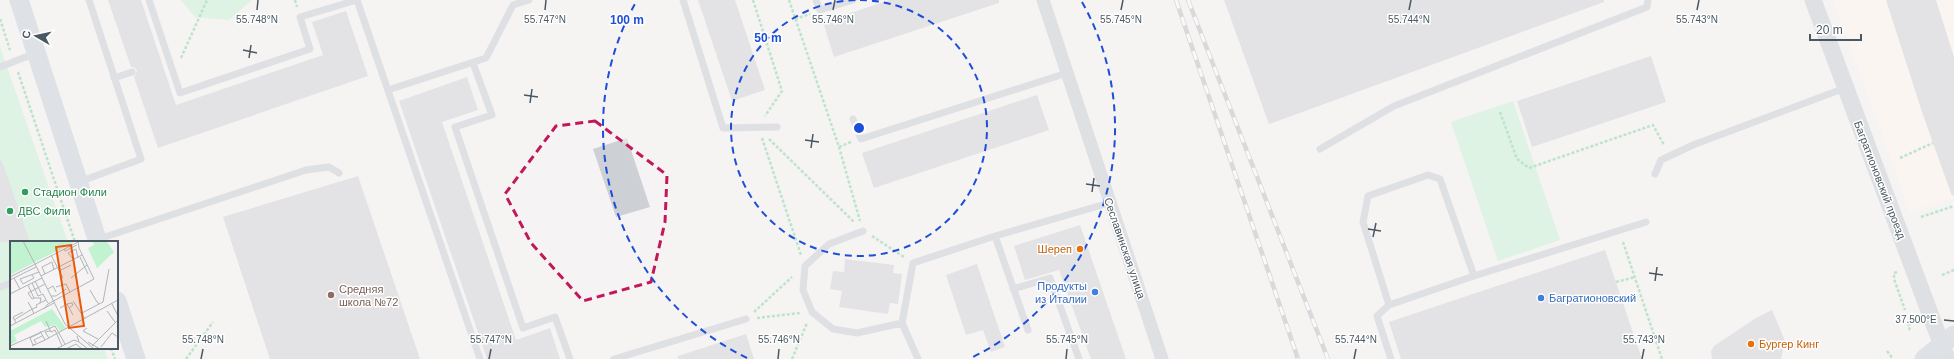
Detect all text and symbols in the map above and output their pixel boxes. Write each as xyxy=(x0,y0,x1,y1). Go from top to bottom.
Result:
text: 100 m xyxy=(610,13,644,27)
text: 55.748°N xyxy=(236,14,278,25)
text: 55.747°N xyxy=(524,14,566,25)
text: 55.746°N xyxy=(812,14,854,25)
text: 55.745°N xyxy=(1100,14,1142,25)
text: 55.744°N xyxy=(1388,14,1430,25)
text: 55.743°N xyxy=(1676,14,1718,25)
north arrow xyxy=(16,16,56,56)
scale bar xyxy=(1810,16,1861,42)
text: 20 m xyxy=(1816,23,1843,37)
text: С xyxy=(20,30,33,39)
text: 50 m xyxy=(754,31,782,45)
street label: Багратионовский проезд xyxy=(1852,119,1908,241)
centre of rings xyxy=(852,121,866,135)
place label: Стадион Фили xyxy=(33,186,107,198)
marker: Стадион Фили xyxy=(20,187,30,197)
street label: Сеславинская улица xyxy=(1102,196,1148,301)
place label: ДВС Фили xyxy=(18,205,71,217)
marker: ДВС Фили xyxy=(5,206,15,216)
inset map xyxy=(10,241,118,349)
place label: Шереп xyxy=(1038,243,1072,255)
marker: Шереп xyxy=(1075,244,1085,254)
place label: Продукты из Италии xyxy=(1035,280,1087,305)
place label: Средняя школа №72 xyxy=(339,283,398,308)
marker: Продукты из Италии xyxy=(1090,287,1100,297)
marker: Средняя школа №72 xyxy=(326,290,336,300)
place label: Багратионовский xyxy=(1549,292,1636,304)
marker: Багратионовский xyxy=(1536,293,1546,303)
text: 37.500°E xyxy=(1895,314,1937,325)
text: 55.748°N xyxy=(182,334,224,345)
text: 55.747°N xyxy=(470,334,512,345)
text: 55.746°N xyxy=(758,334,800,345)
text: 55.745°N xyxy=(1046,334,1088,345)
text: 55.744°N xyxy=(1335,334,1377,345)
text: 55.743°N xyxy=(1623,334,1665,345)
place label: Бургер Кинг xyxy=(1759,338,1819,350)
marker: Бургер Кинг xyxy=(1746,339,1756,349)

